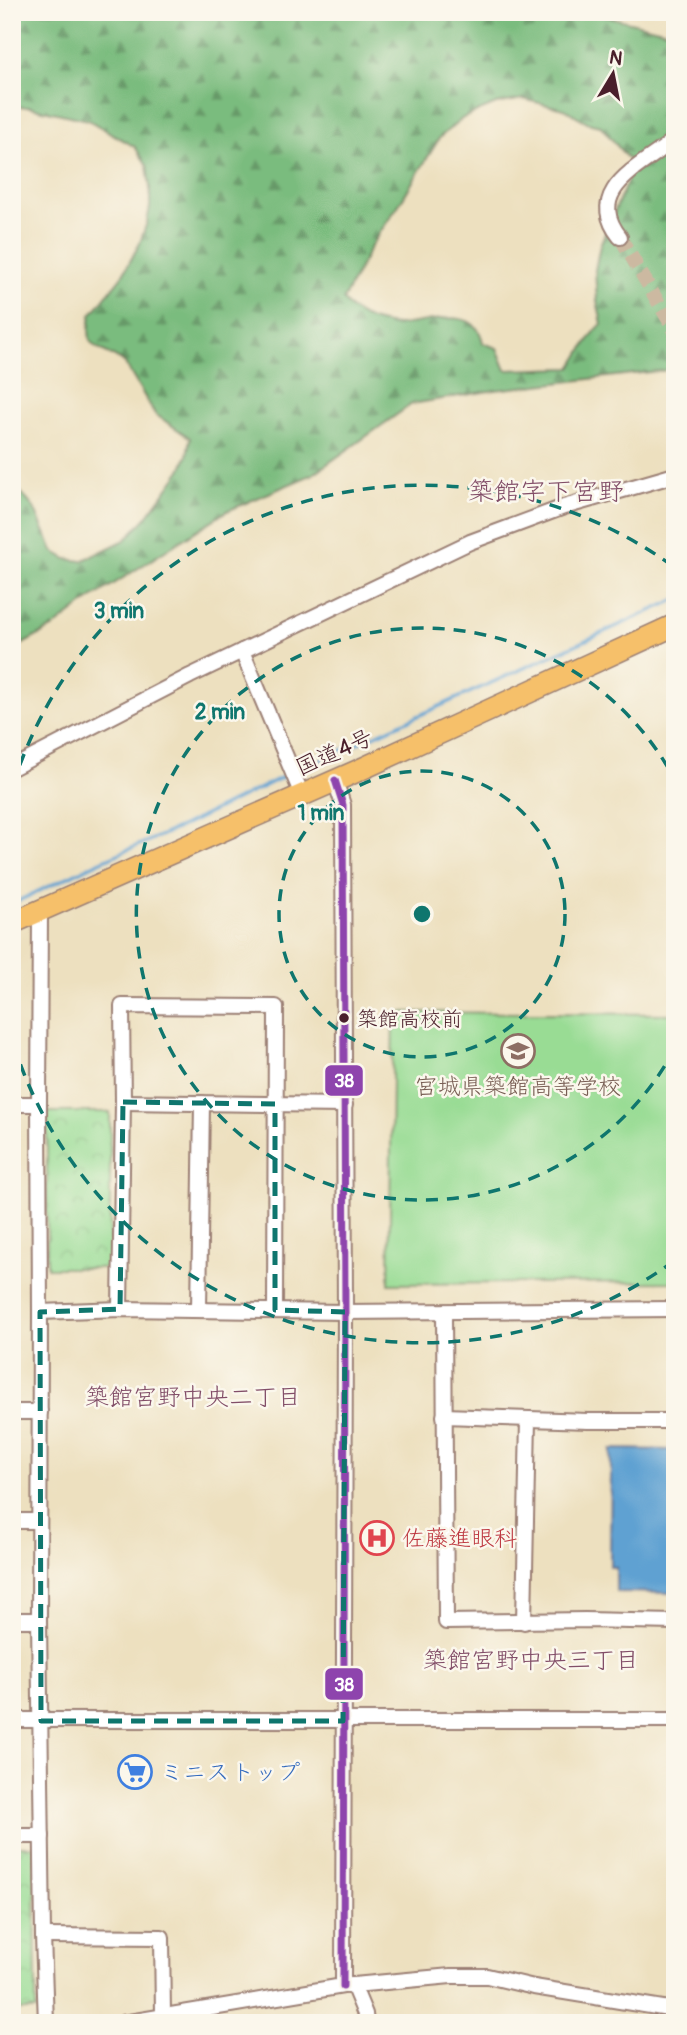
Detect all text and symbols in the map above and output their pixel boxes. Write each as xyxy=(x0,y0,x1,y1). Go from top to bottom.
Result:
north arrow xyxy=(578,38,648,108)
text: N xyxy=(607,45,624,71)
district label: 築館字下宮野 xyxy=(468,476,624,508)
text: 3 min xyxy=(94,598,144,625)
text: 2 min xyxy=(195,699,245,726)
street label: 国道4号 xyxy=(291,722,378,782)
text: 1 min xyxy=(298,800,345,827)
centre of rings xyxy=(410,902,434,926)
place label: 築館高校前 xyxy=(357,1006,462,1033)
marker: 築館高校前 xyxy=(337,1011,351,1025)
school or university icon: 宮城県築館高等学校 xyxy=(499,1032,537,1070)
line badge: 38 xyxy=(324,1064,364,1097)
text: 38 xyxy=(334,1069,355,1093)
place label: 宮城県築館高等学校 xyxy=(415,1072,622,1101)
district label: 築館宮野中央二丁目 xyxy=(85,1383,301,1412)
hospital icon: 佐藤進眼科 xyxy=(358,1519,396,1557)
place label: 佐藤進眼科 xyxy=(402,1524,517,1553)
district label: 築館宮野中央三丁目 xyxy=(423,1646,639,1675)
line badge: 38 xyxy=(324,1667,364,1701)
text: 38 xyxy=(334,1673,355,1697)
supermarket icon: ミニストップ xyxy=(116,1753,154,1791)
place label: ミニストップ xyxy=(160,1758,300,1787)

